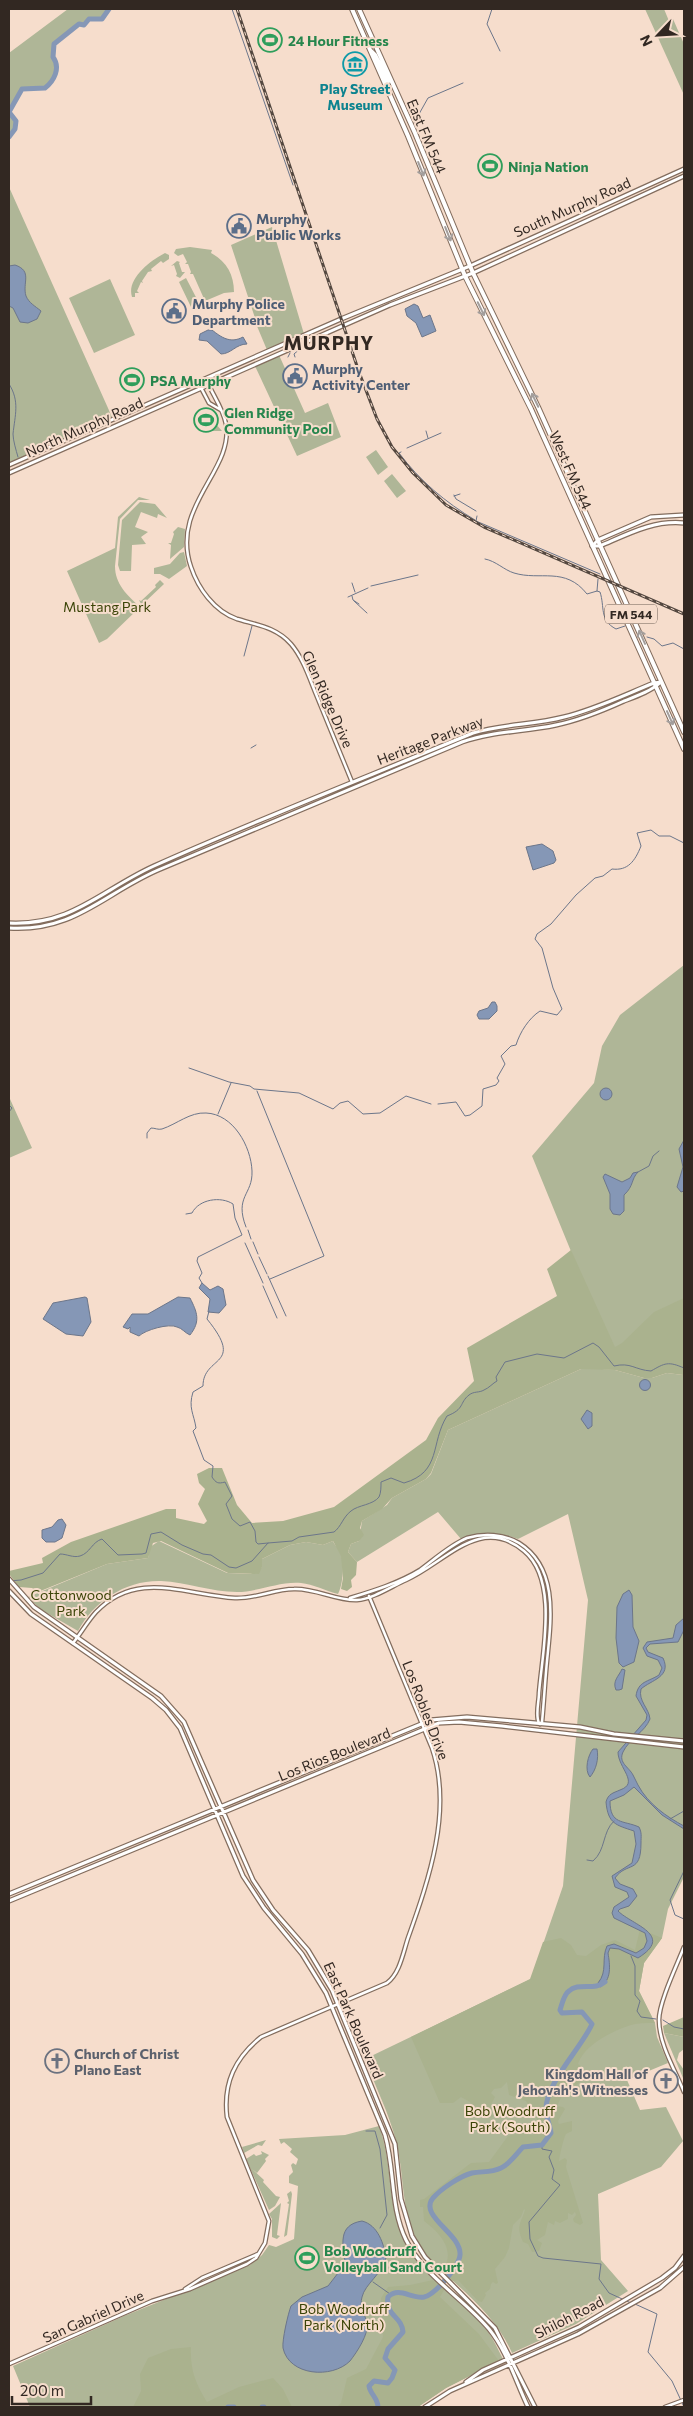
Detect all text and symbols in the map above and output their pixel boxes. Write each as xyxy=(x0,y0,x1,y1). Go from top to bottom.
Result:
north arrow xyxy=(633,10,683,60)
sports icon: 24 Hour Fitness xyxy=(257,27,283,53)
place label: 24 Hour Fitness xyxy=(288,32,389,49)
text: N xyxy=(636,32,656,49)
museum icon: Play Street Museum xyxy=(342,51,368,77)
place label: Play Street Museum xyxy=(320,80,390,113)
street label: East FM 544 xyxy=(404,96,451,176)
sports icon: Ninja Nation xyxy=(477,153,503,179)
place label: Ninja Nation xyxy=(508,158,589,175)
one-way arrow xyxy=(417,161,426,176)
street label: South Murphy Road xyxy=(511,174,633,240)
place label: Murphy Public Works xyxy=(256,210,341,243)
public building icon: Murphy Public Works xyxy=(226,213,252,239)
one-way arrow xyxy=(443,226,453,241)
place label: Murphy Police Department xyxy=(192,295,285,328)
public building icon: Murphy Police Department xyxy=(161,298,187,324)
one-way arrow xyxy=(477,301,486,316)
district label: MURPHY xyxy=(284,331,374,354)
place label: Murphy Activity Center xyxy=(312,360,410,393)
public building icon: Murphy Activity Center xyxy=(282,363,308,389)
sports icon: PSA Murphy xyxy=(119,367,145,393)
place label: PSA Murphy xyxy=(150,372,232,389)
one-way arrow xyxy=(530,393,539,408)
street label: North Murphy Road xyxy=(23,394,145,460)
place label: Glen Ridge Community Pool xyxy=(224,404,332,437)
sports icon: Glen Ridge Community Pool xyxy=(193,407,219,433)
street label: West FM 544 xyxy=(546,428,596,513)
park label: Mustang Park xyxy=(63,598,151,615)
road number: FM 544 xyxy=(605,604,657,624)
one-way arrow xyxy=(636,630,646,645)
street label: Glen Ridge Drive xyxy=(299,648,357,750)
one-way arrow xyxy=(666,710,676,725)
street label: Heritage Parkway xyxy=(374,712,486,768)
park label: Cottonwood Park xyxy=(30,1586,112,1619)
street label: Los Robles Drive xyxy=(399,1658,453,1762)
street label: Los Rios Boulevard xyxy=(275,1724,393,1784)
street label: East Park Boulevard xyxy=(321,1959,387,2081)
place label: Church of Christ Plano East xyxy=(74,2045,179,2078)
church icon: Church of Christ Plano East xyxy=(44,2048,70,2074)
place label: Kingdom Hall of Jehovah's Witnesses xyxy=(518,2065,648,2098)
church icon: Kingdom Hall of Jehovah's Witnesses xyxy=(653,2068,679,2094)
park label: Bob Woodruff Park (South) xyxy=(465,2102,556,2135)
place label: Bob Woodruff Volleyball Sand Court xyxy=(324,2242,462,2275)
sports icon: Bob Woodruff Volleyball Sand Court xyxy=(294,2245,320,2271)
street label: San Gabriel Drive xyxy=(40,2286,146,2346)
street label: Shiloh Road xyxy=(532,2292,606,2342)
park label: Bob Woodruff Park (North) xyxy=(299,2300,390,2333)
scale bar xyxy=(12,2374,91,2406)
text: 200 m xyxy=(20,2381,64,2399)

